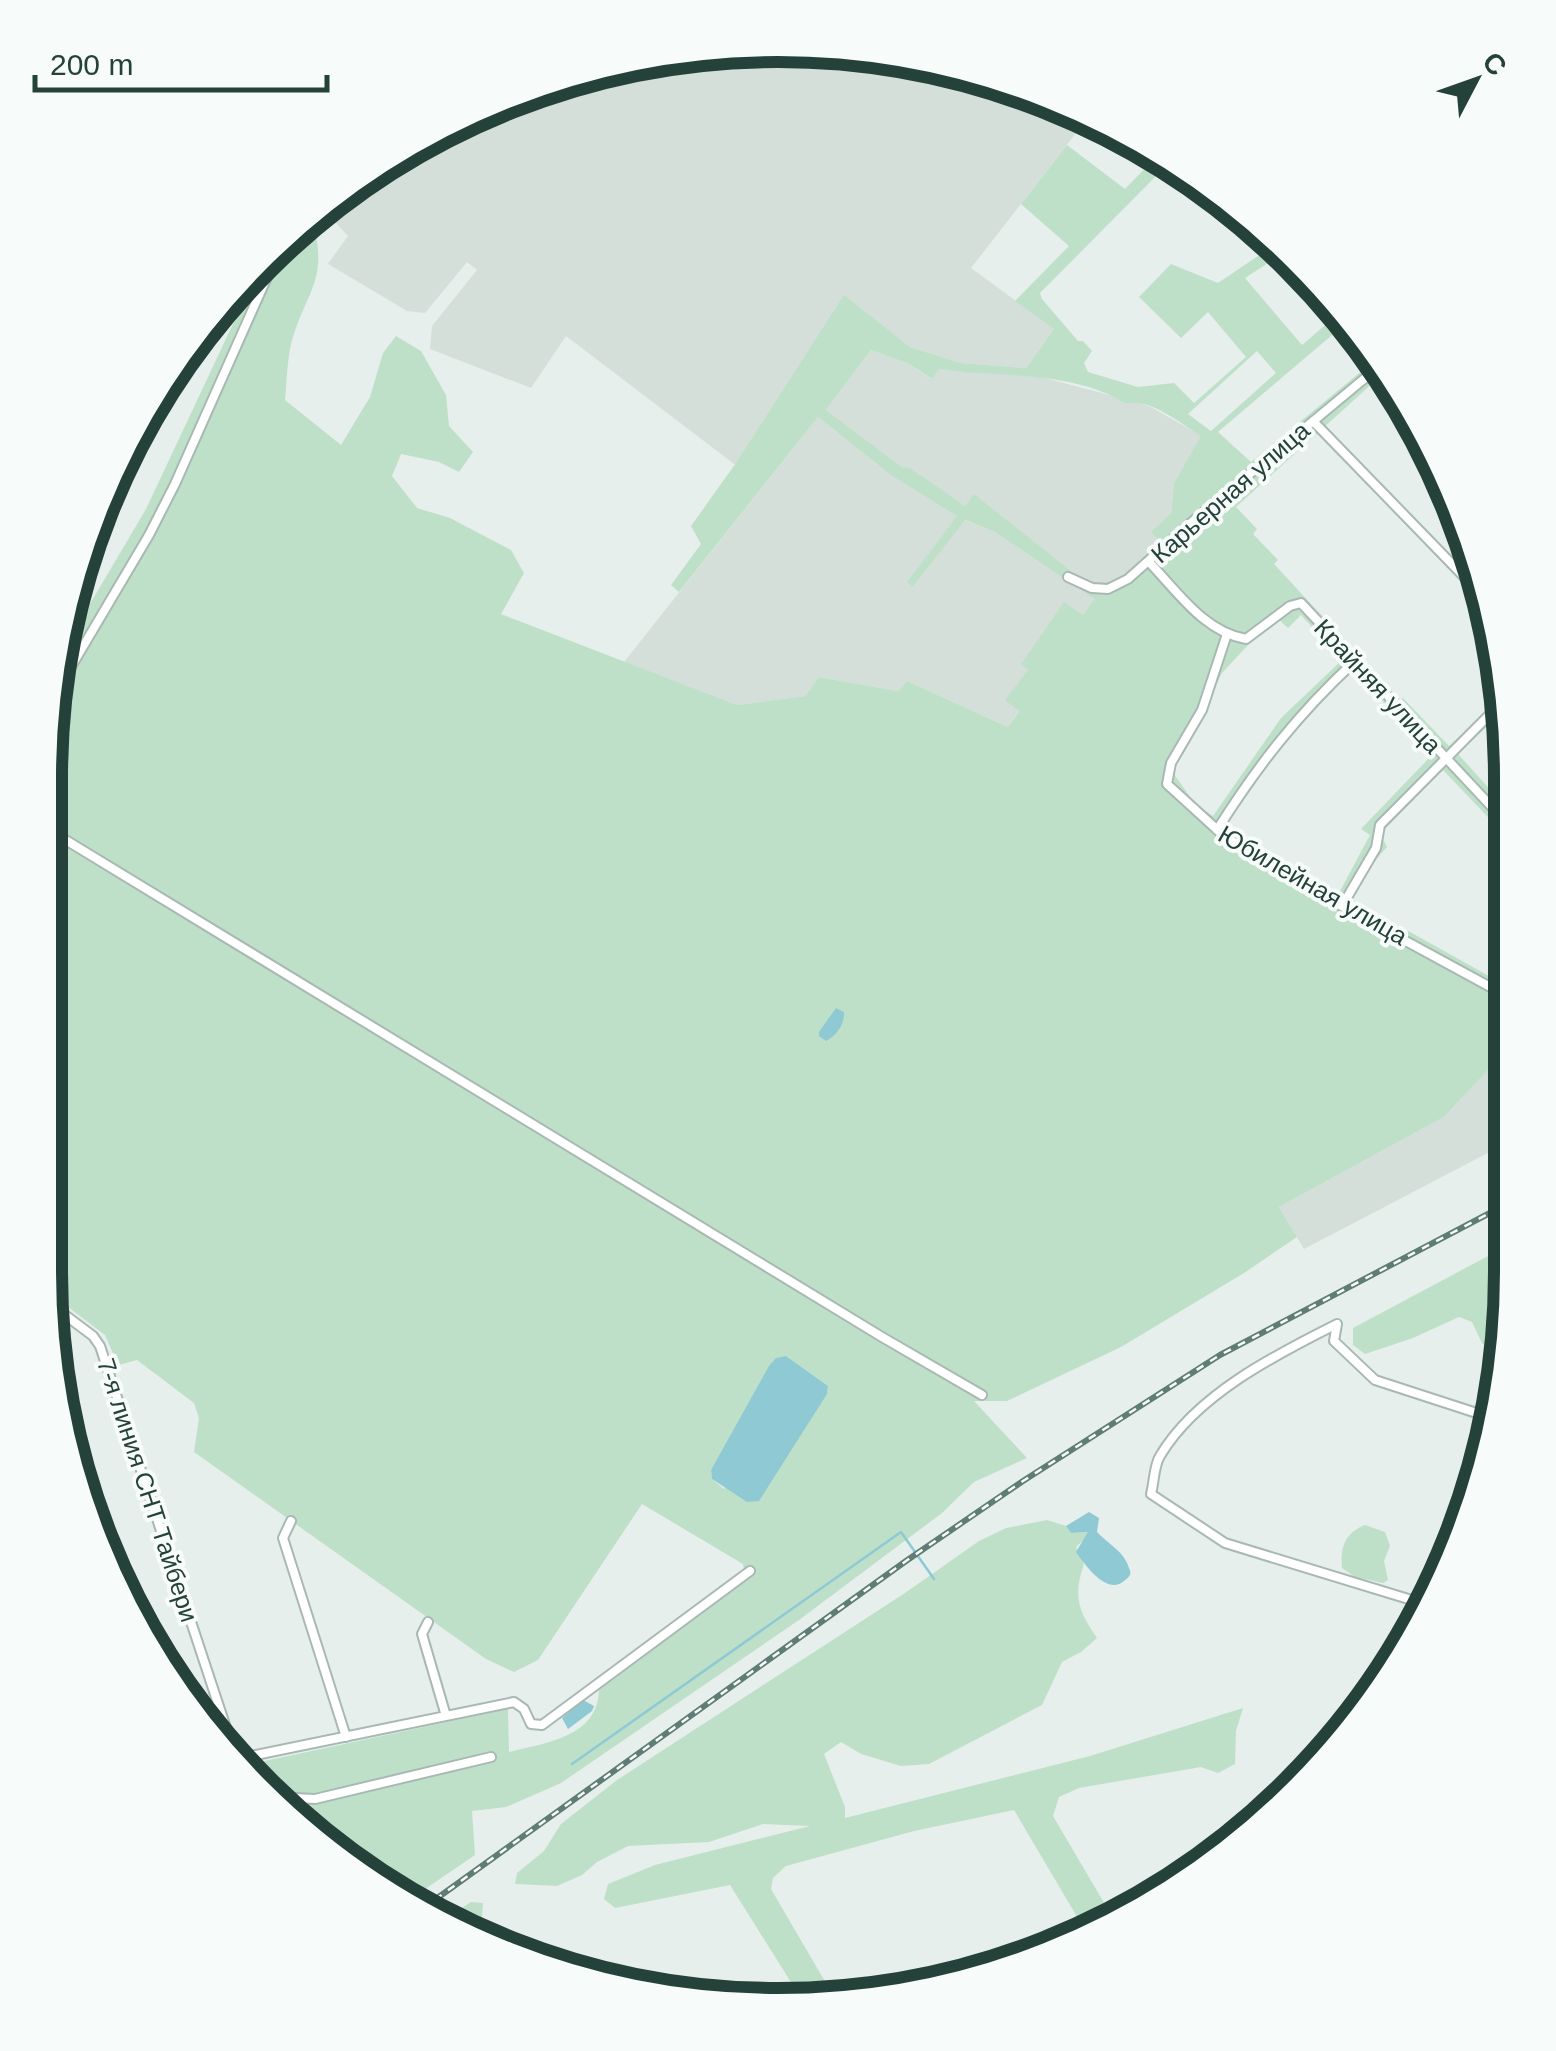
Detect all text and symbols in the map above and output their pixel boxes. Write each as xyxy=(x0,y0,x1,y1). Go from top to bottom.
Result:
scale bar xyxy=(35,30,328,92)
north arrow xyxy=(1426,30,1526,130)
text: С xyxy=(1476,46,1513,82)
text: 200 m xyxy=(50,48,133,81)
street label: Карьерная улица xyxy=(1145,416,1315,568)
street label: Крайняя улица xyxy=(1309,613,1447,759)
street label: Юбилейная улица xyxy=(1214,820,1412,950)
street label: 7-я линия СНТ Тайбери xyxy=(92,1355,204,1625)

